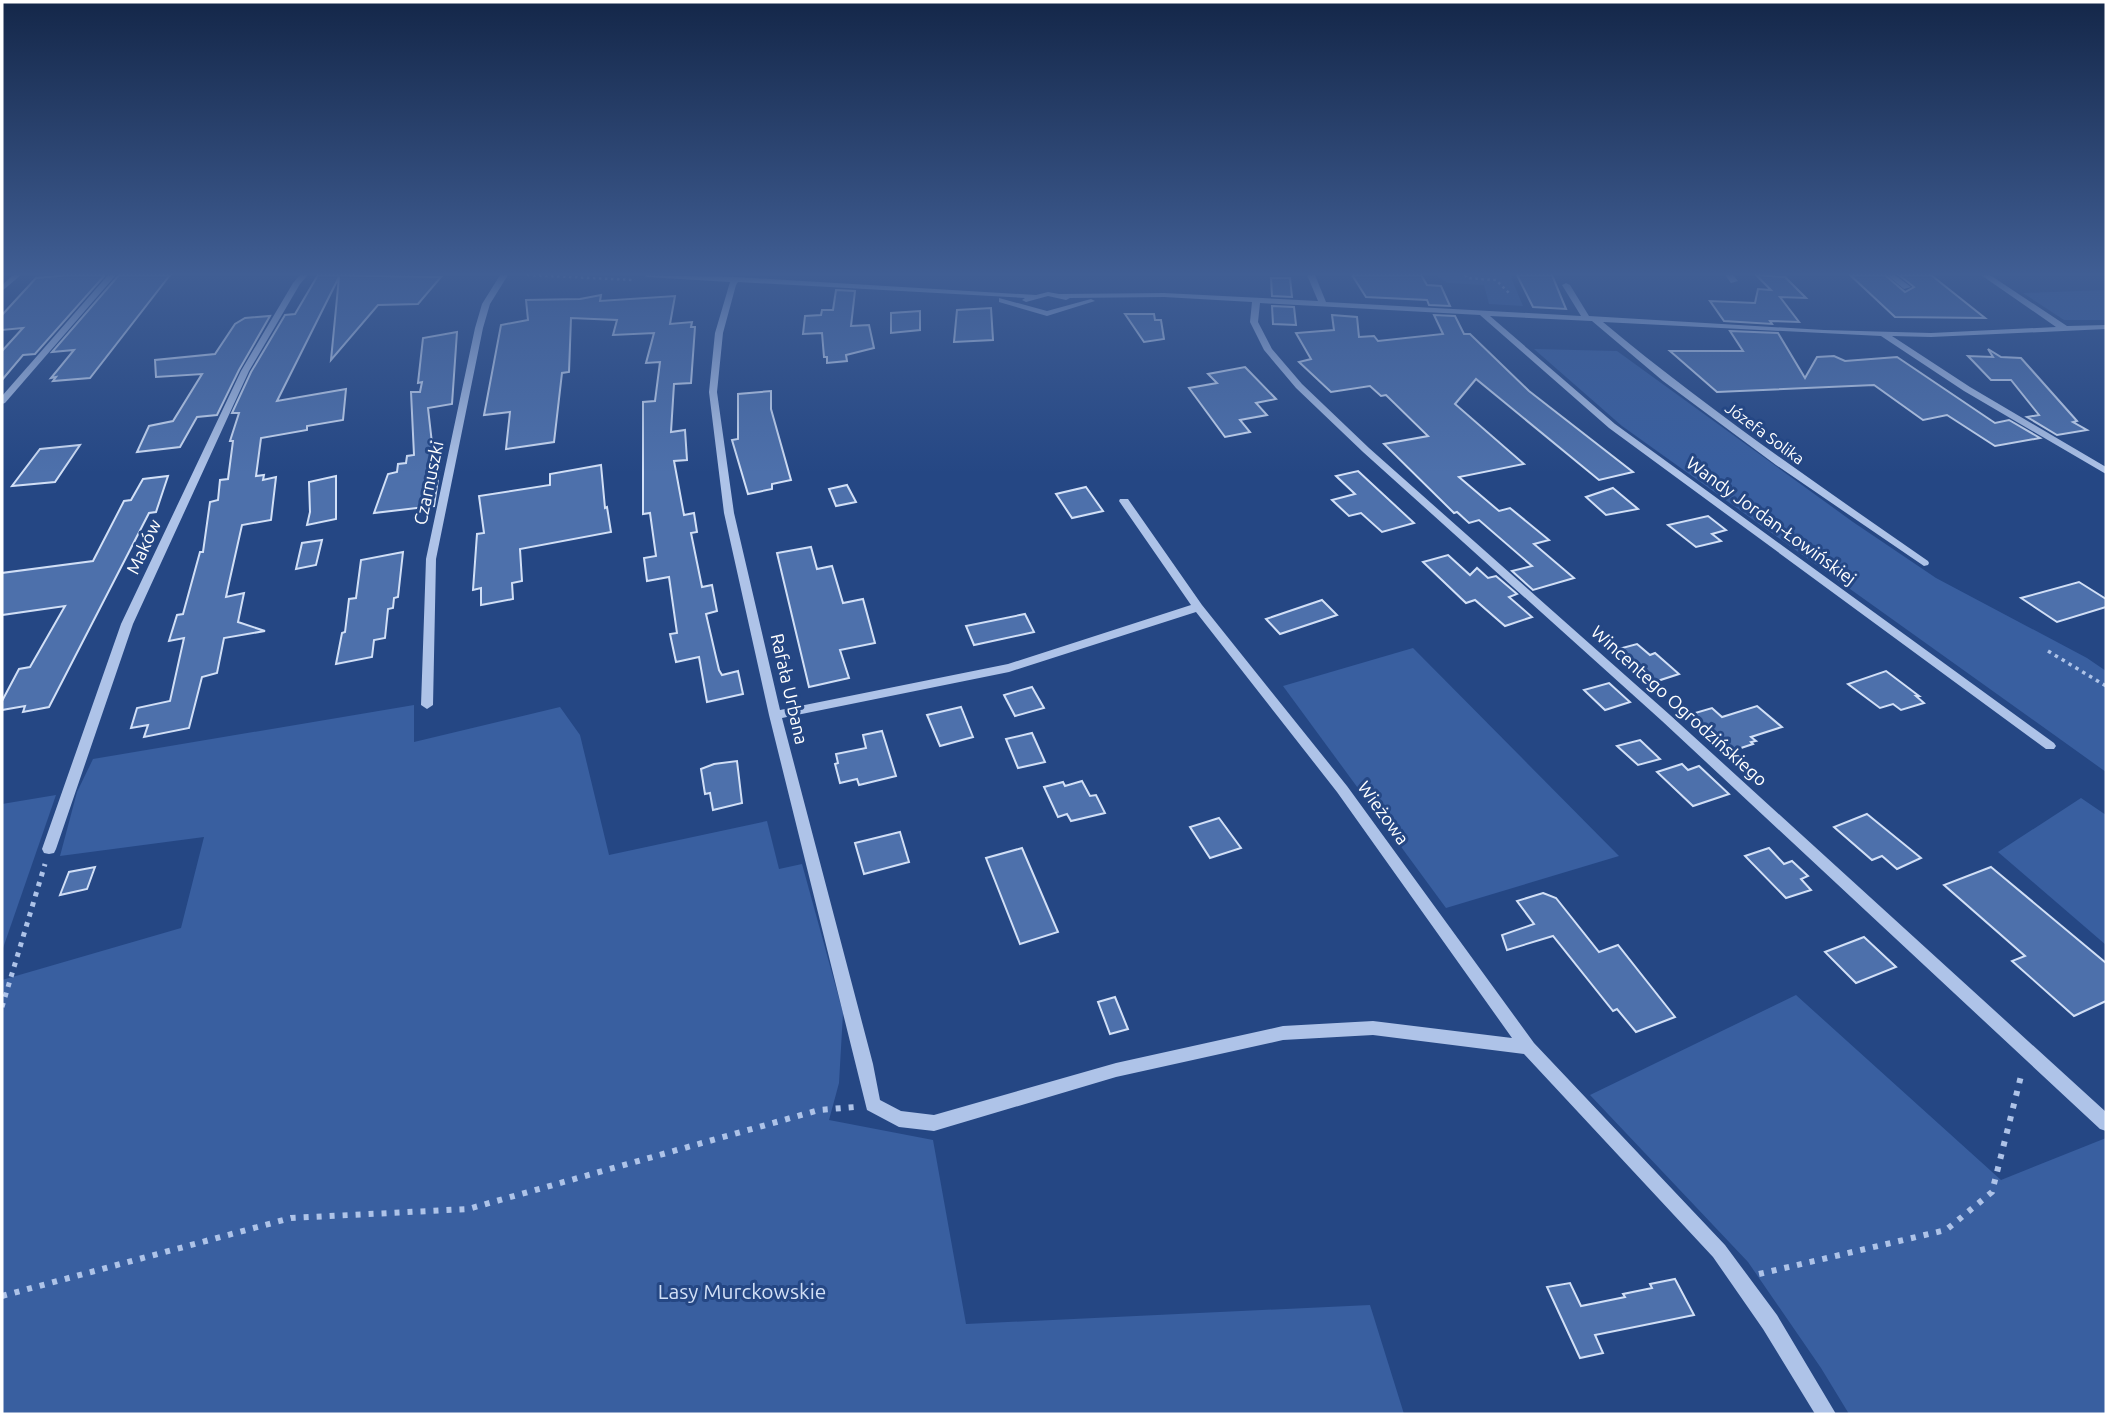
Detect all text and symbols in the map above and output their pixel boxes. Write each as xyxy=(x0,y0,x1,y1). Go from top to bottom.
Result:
street label: Józefa Solika xyxy=(1722,398,1808,468)
street label: Czarnuszki xyxy=(409,439,447,527)
street label: Wandy Jordan-Łowińskiej xyxy=(1683,452,1860,588)
street label: Maków xyxy=(122,516,164,577)
street label: Wincentego Ogrodzińskiego xyxy=(1588,621,1772,789)
street label: Rafała Urbana xyxy=(768,631,812,746)
street label: Wieżowa xyxy=(1354,777,1413,848)
park label: Lasy Murckowskie xyxy=(658,1279,826,1303)

